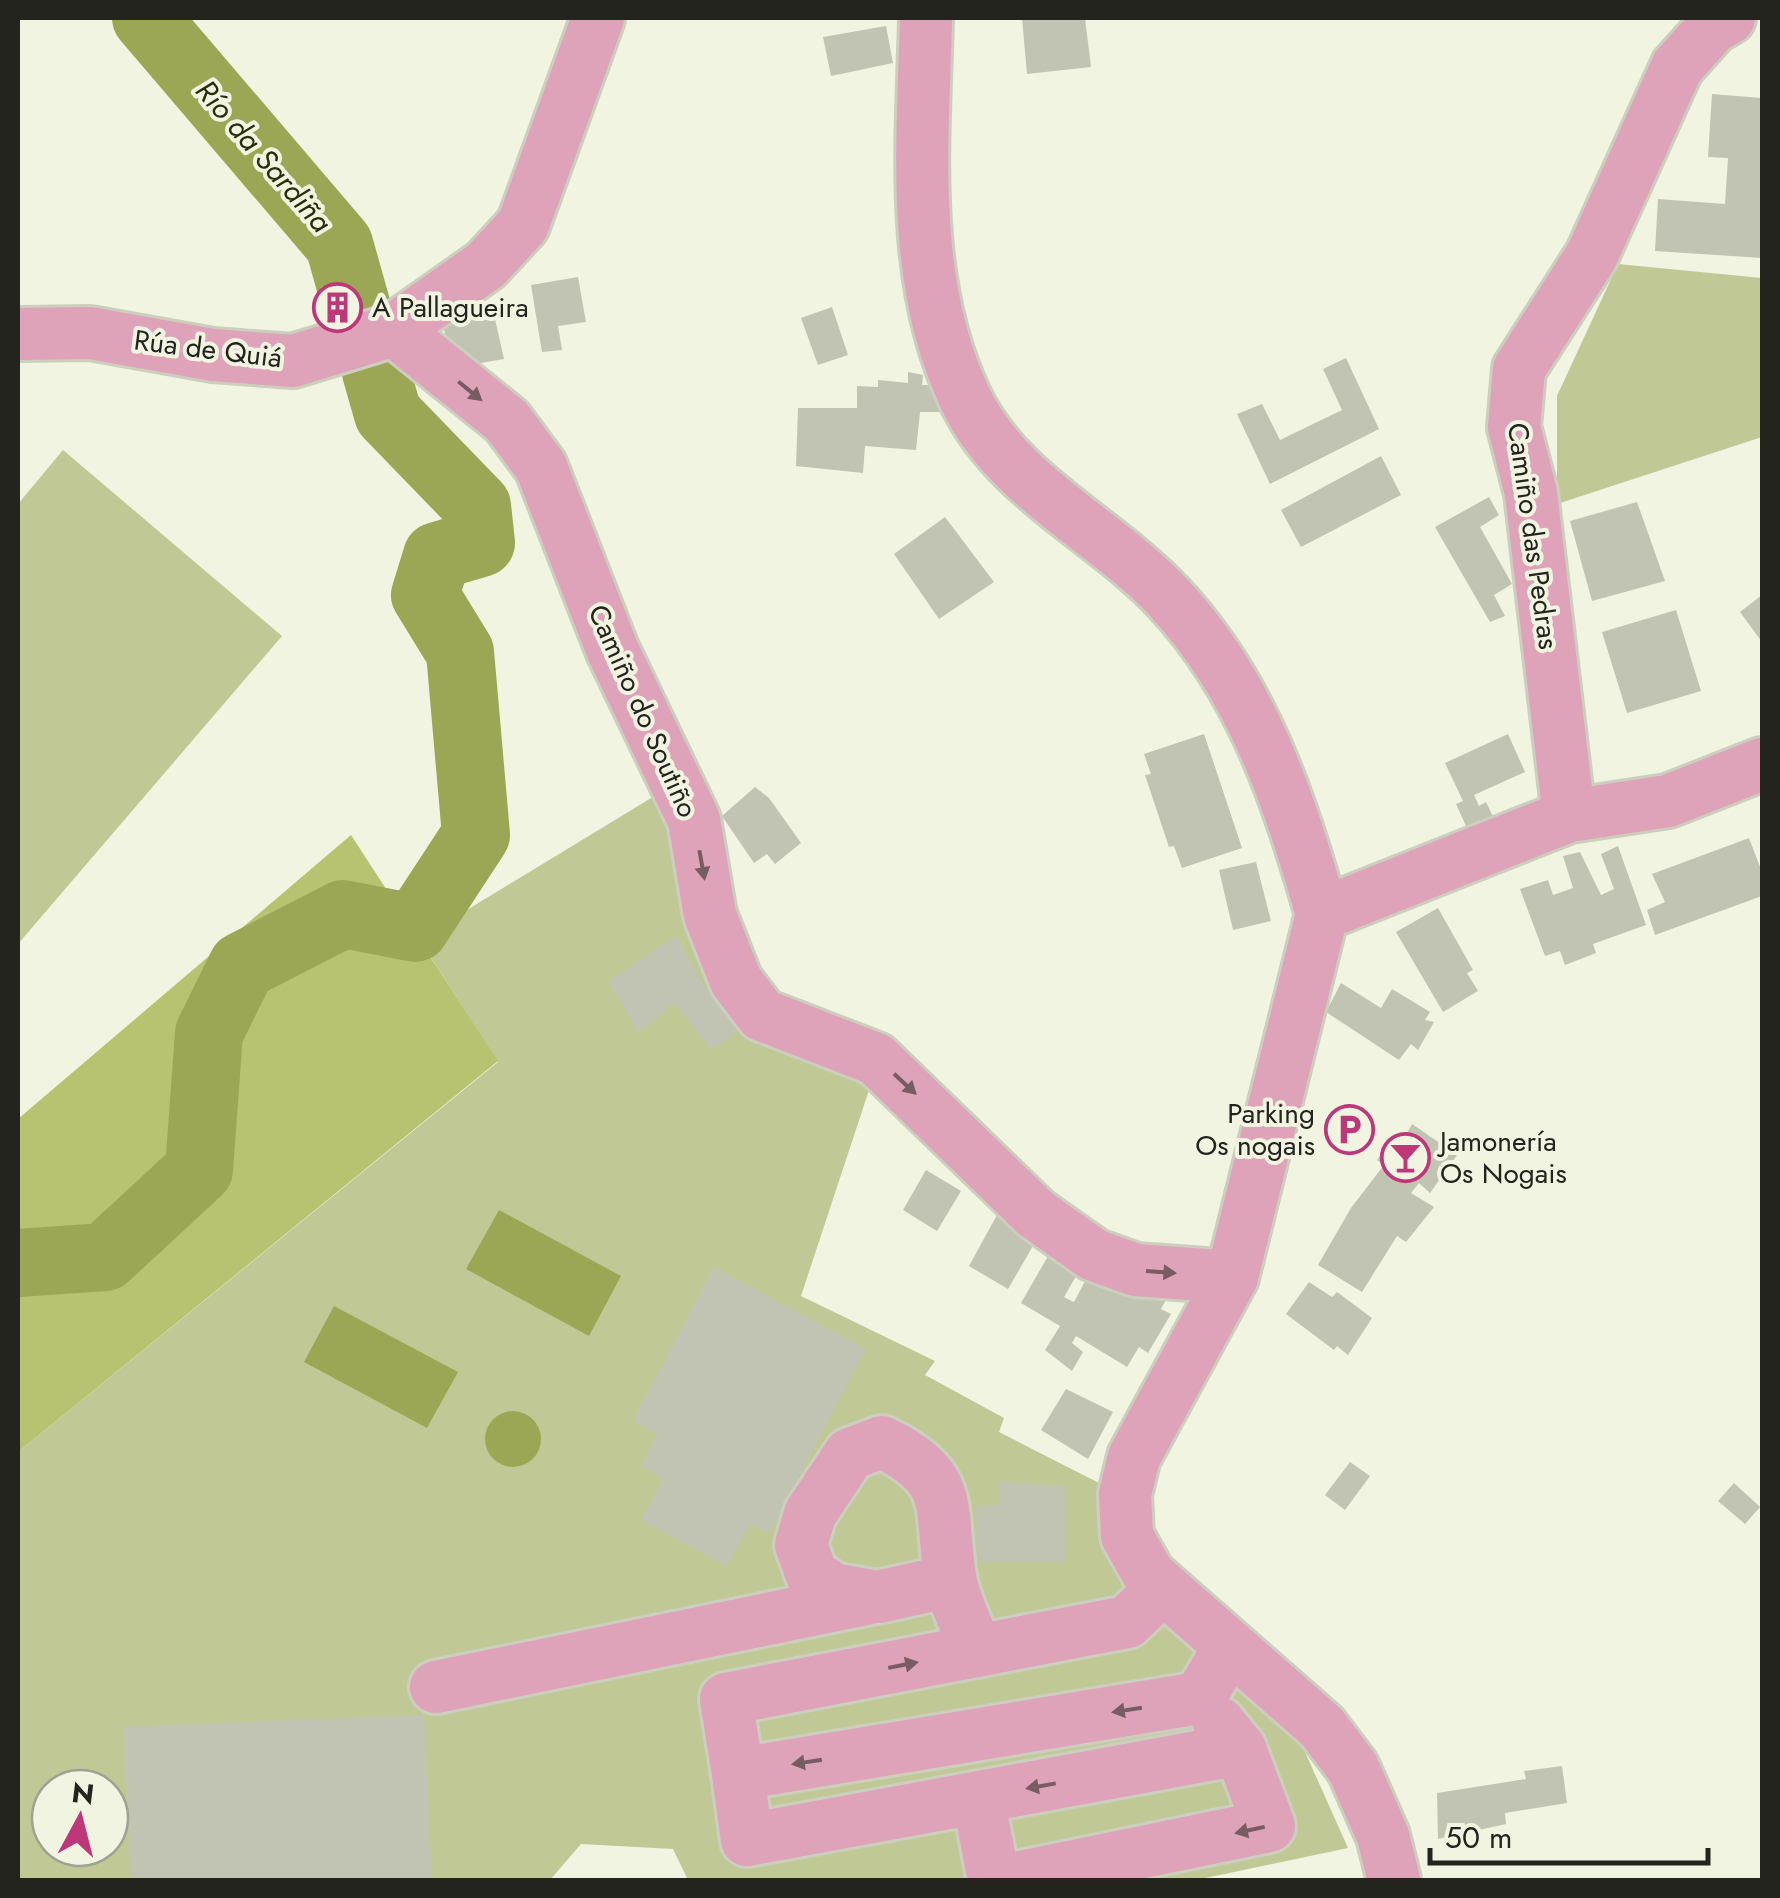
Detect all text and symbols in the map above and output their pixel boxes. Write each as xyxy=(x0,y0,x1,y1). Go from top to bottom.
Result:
water label: Río da Sardiña xyxy=(186,70,343,242)
building icon: A Pallagueira xyxy=(311,281,363,333)
place label: A Pallagueira xyxy=(372,287,529,328)
street label: Rúa de Quiá xyxy=(132,320,284,378)
one-way arrow xyxy=(457,380,482,401)
street label: Camiño das Pedras xyxy=(1497,420,1569,652)
street label: Camiño do Soutiño xyxy=(578,598,708,824)
one-way arrow xyxy=(695,849,710,881)
one-way arrow xyxy=(892,1072,917,1094)
place label: Parking Os nogais xyxy=(1195,1093,1315,1166)
parking icon: Parking Os nogais xyxy=(1324,1103,1376,1155)
place label: Jamonería Os Nogais xyxy=(1436,1121,1567,1194)
bar icon: Jamonería Os Nogais xyxy=(1379,1131,1431,1183)
one-way arrow xyxy=(1145,1264,1177,1280)
one-way arrow xyxy=(888,1657,919,1672)
one-way arrow xyxy=(1111,1703,1143,1718)
one-way arrow xyxy=(790,1755,822,1771)
north arrow xyxy=(30,1768,130,1868)
text: N xyxy=(69,1772,97,1815)
one-way arrow xyxy=(1025,1779,1056,1794)
scale bar xyxy=(1430,1803,1708,1865)
text: 50 m xyxy=(1445,1816,1512,1859)
one-way arrow xyxy=(1234,1822,1265,1838)

